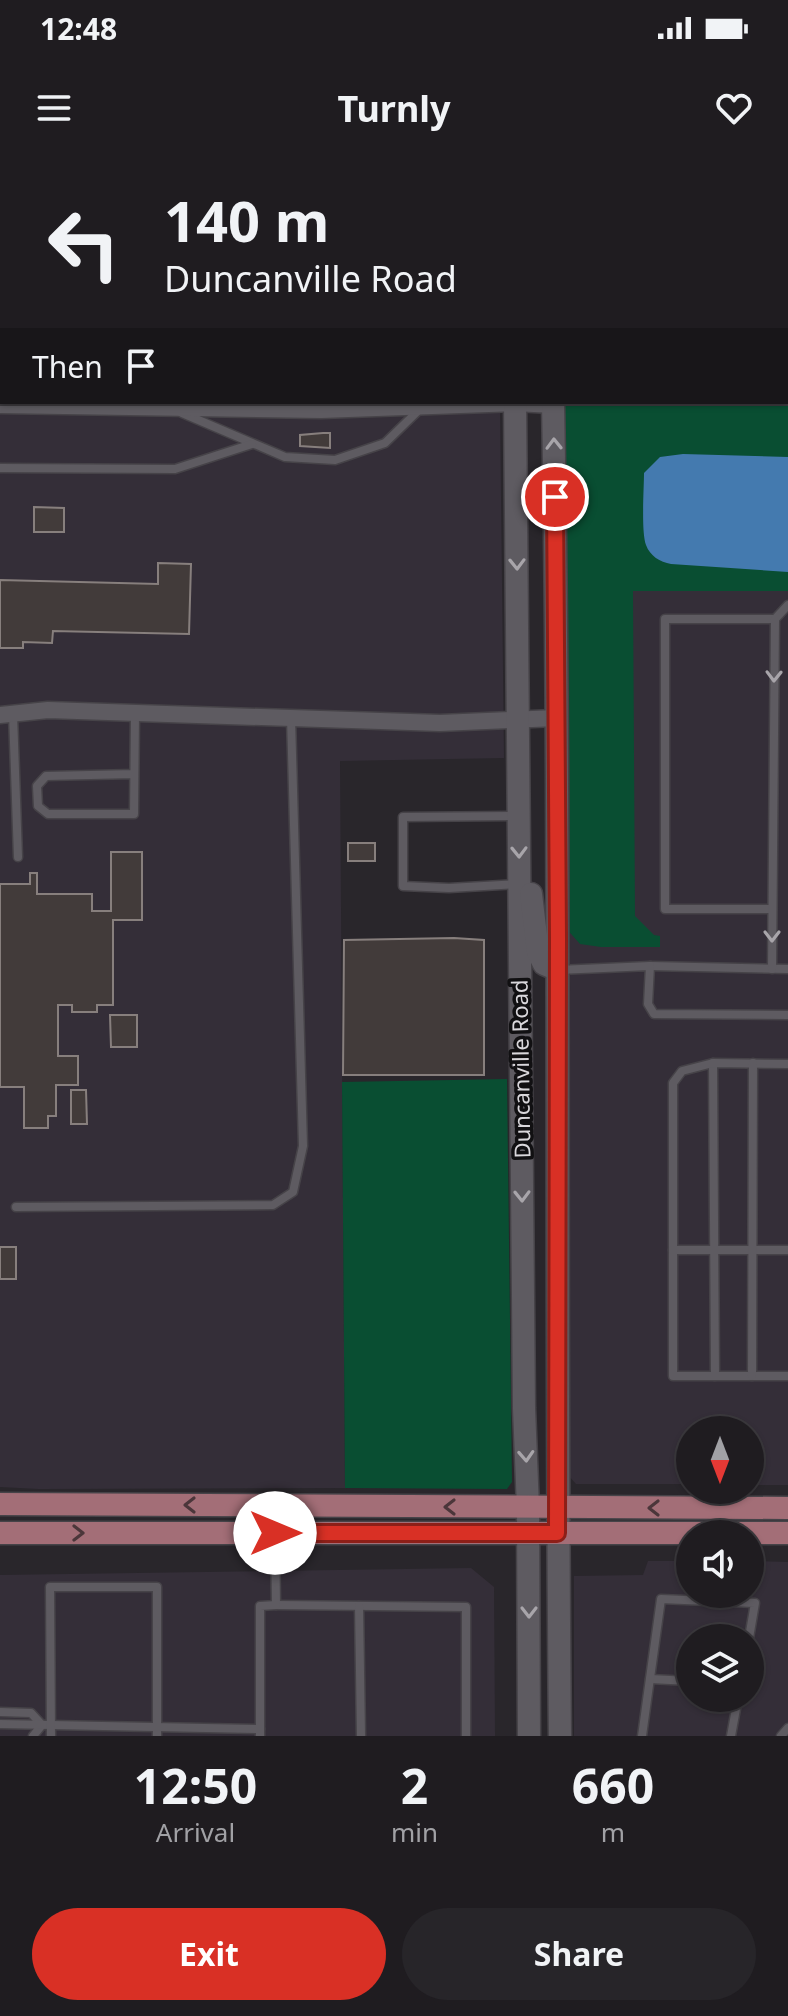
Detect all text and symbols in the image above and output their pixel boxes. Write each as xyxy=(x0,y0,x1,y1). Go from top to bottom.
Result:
text: 12:48 xyxy=(40,8,117,49)
text: Turnly xyxy=(337,84,451,133)
icon: menu xyxy=(32,86,76,130)
icon: heart xyxy=(712,86,756,130)
text: 140 m xyxy=(164,182,329,258)
icon: left xyxy=(32,192,136,296)
text: Duncanville Road xyxy=(164,254,457,303)
icon: arrive xyxy=(119,344,163,388)
text: Then xyxy=(32,346,103,387)
one-way arrow xyxy=(545,437,562,450)
pin xyxy=(521,463,589,531)
icon: arrive xyxy=(533,475,577,519)
one-way arrow xyxy=(508,558,526,571)
one-way arrow xyxy=(765,670,782,683)
one-way arrow xyxy=(510,846,528,859)
one-way arrow xyxy=(763,930,781,943)
street label: Duncanville Road xyxy=(503,979,537,1159)
one-way arrow xyxy=(513,1190,531,1203)
north arrow xyxy=(676,1416,764,1504)
map controls xyxy=(676,1416,764,1712)
one-way arrow xyxy=(517,1450,534,1463)
position arrow xyxy=(233,1491,317,1575)
one-way arrow xyxy=(183,1496,196,1514)
one-way arrow xyxy=(443,1498,456,1516)
one-way arrow xyxy=(647,1499,660,1516)
button: sound xyxy=(676,1520,764,1608)
one-way arrow xyxy=(72,1524,85,1542)
one-way arrow xyxy=(520,1606,538,1619)
button: layers xyxy=(676,1624,764,1712)
text: 12:50 xyxy=(134,1753,257,1818)
text: 2 xyxy=(401,1753,428,1818)
text: 660 xyxy=(572,1753,654,1818)
text: Arrival xyxy=(156,1814,235,1850)
text: min xyxy=(391,1814,438,1850)
text: m xyxy=(601,1814,625,1850)
button: Exit xyxy=(32,1908,386,2000)
button: Share xyxy=(402,1908,756,2000)

